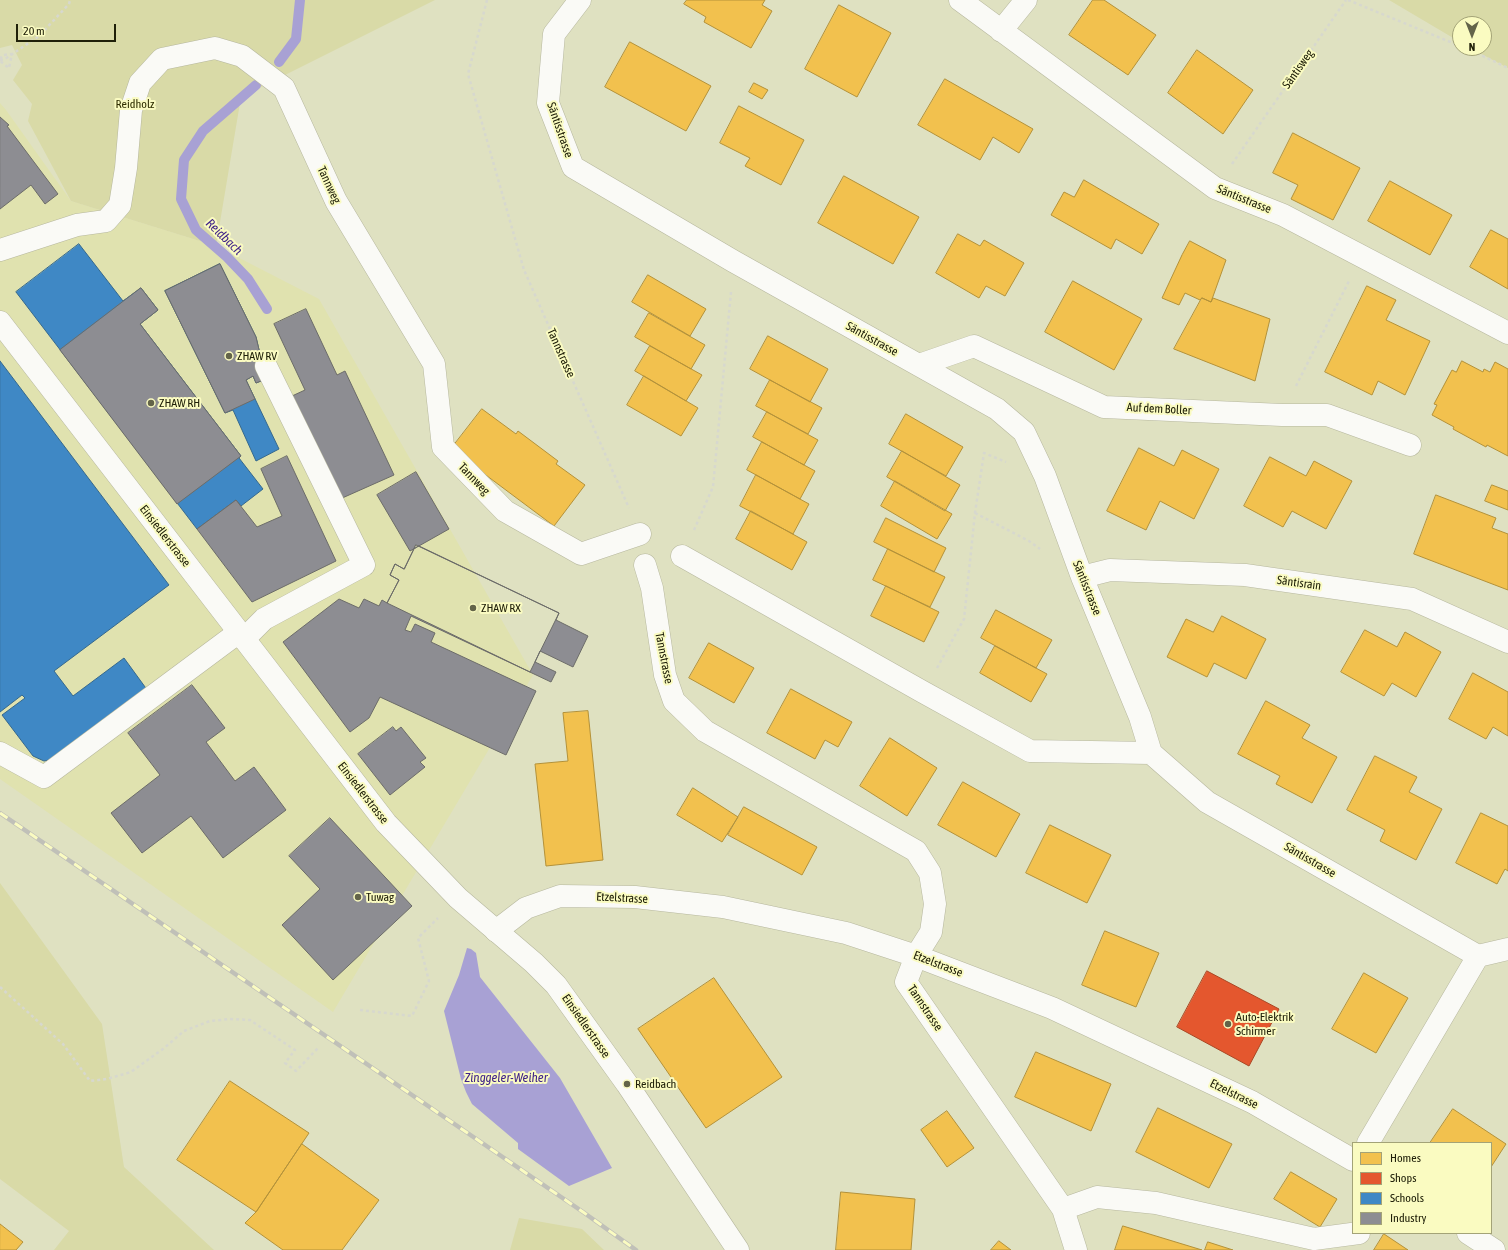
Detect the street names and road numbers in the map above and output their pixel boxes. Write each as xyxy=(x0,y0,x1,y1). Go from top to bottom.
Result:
street label: Säntisweg xyxy=(1279,47,1317,91)
street label: Säntisstrasse xyxy=(544,101,576,159)
street label: Tannweg xyxy=(314,164,344,206)
street label: Säntisstrasse xyxy=(1215,182,1273,216)
street label: Säntisstrasse xyxy=(843,319,901,359)
street label: Tannstrasse xyxy=(544,326,578,380)
street label: Auf dem Boller xyxy=(1126,400,1192,418)
street label: Tannweg xyxy=(455,460,493,498)
street label: Einsiedlerstrasse xyxy=(136,502,194,570)
street label: Säntisstrasse xyxy=(1070,559,1104,617)
street label: Säntisrain xyxy=(1276,573,1322,593)
street label: Tannstrasse xyxy=(652,631,676,685)
street label: Einsiedlerstrasse xyxy=(334,759,392,827)
street label: Säntisstrasse xyxy=(1282,839,1338,881)
street label: Etzelstrasse xyxy=(596,889,648,907)
street label: Etzelstrasse xyxy=(911,948,965,980)
street label: Tannstrasse xyxy=(904,982,946,1034)
street label: Einsiedlerstrasse xyxy=(559,991,613,1061)
street label: Etzelstrasse xyxy=(1208,1076,1260,1112)

